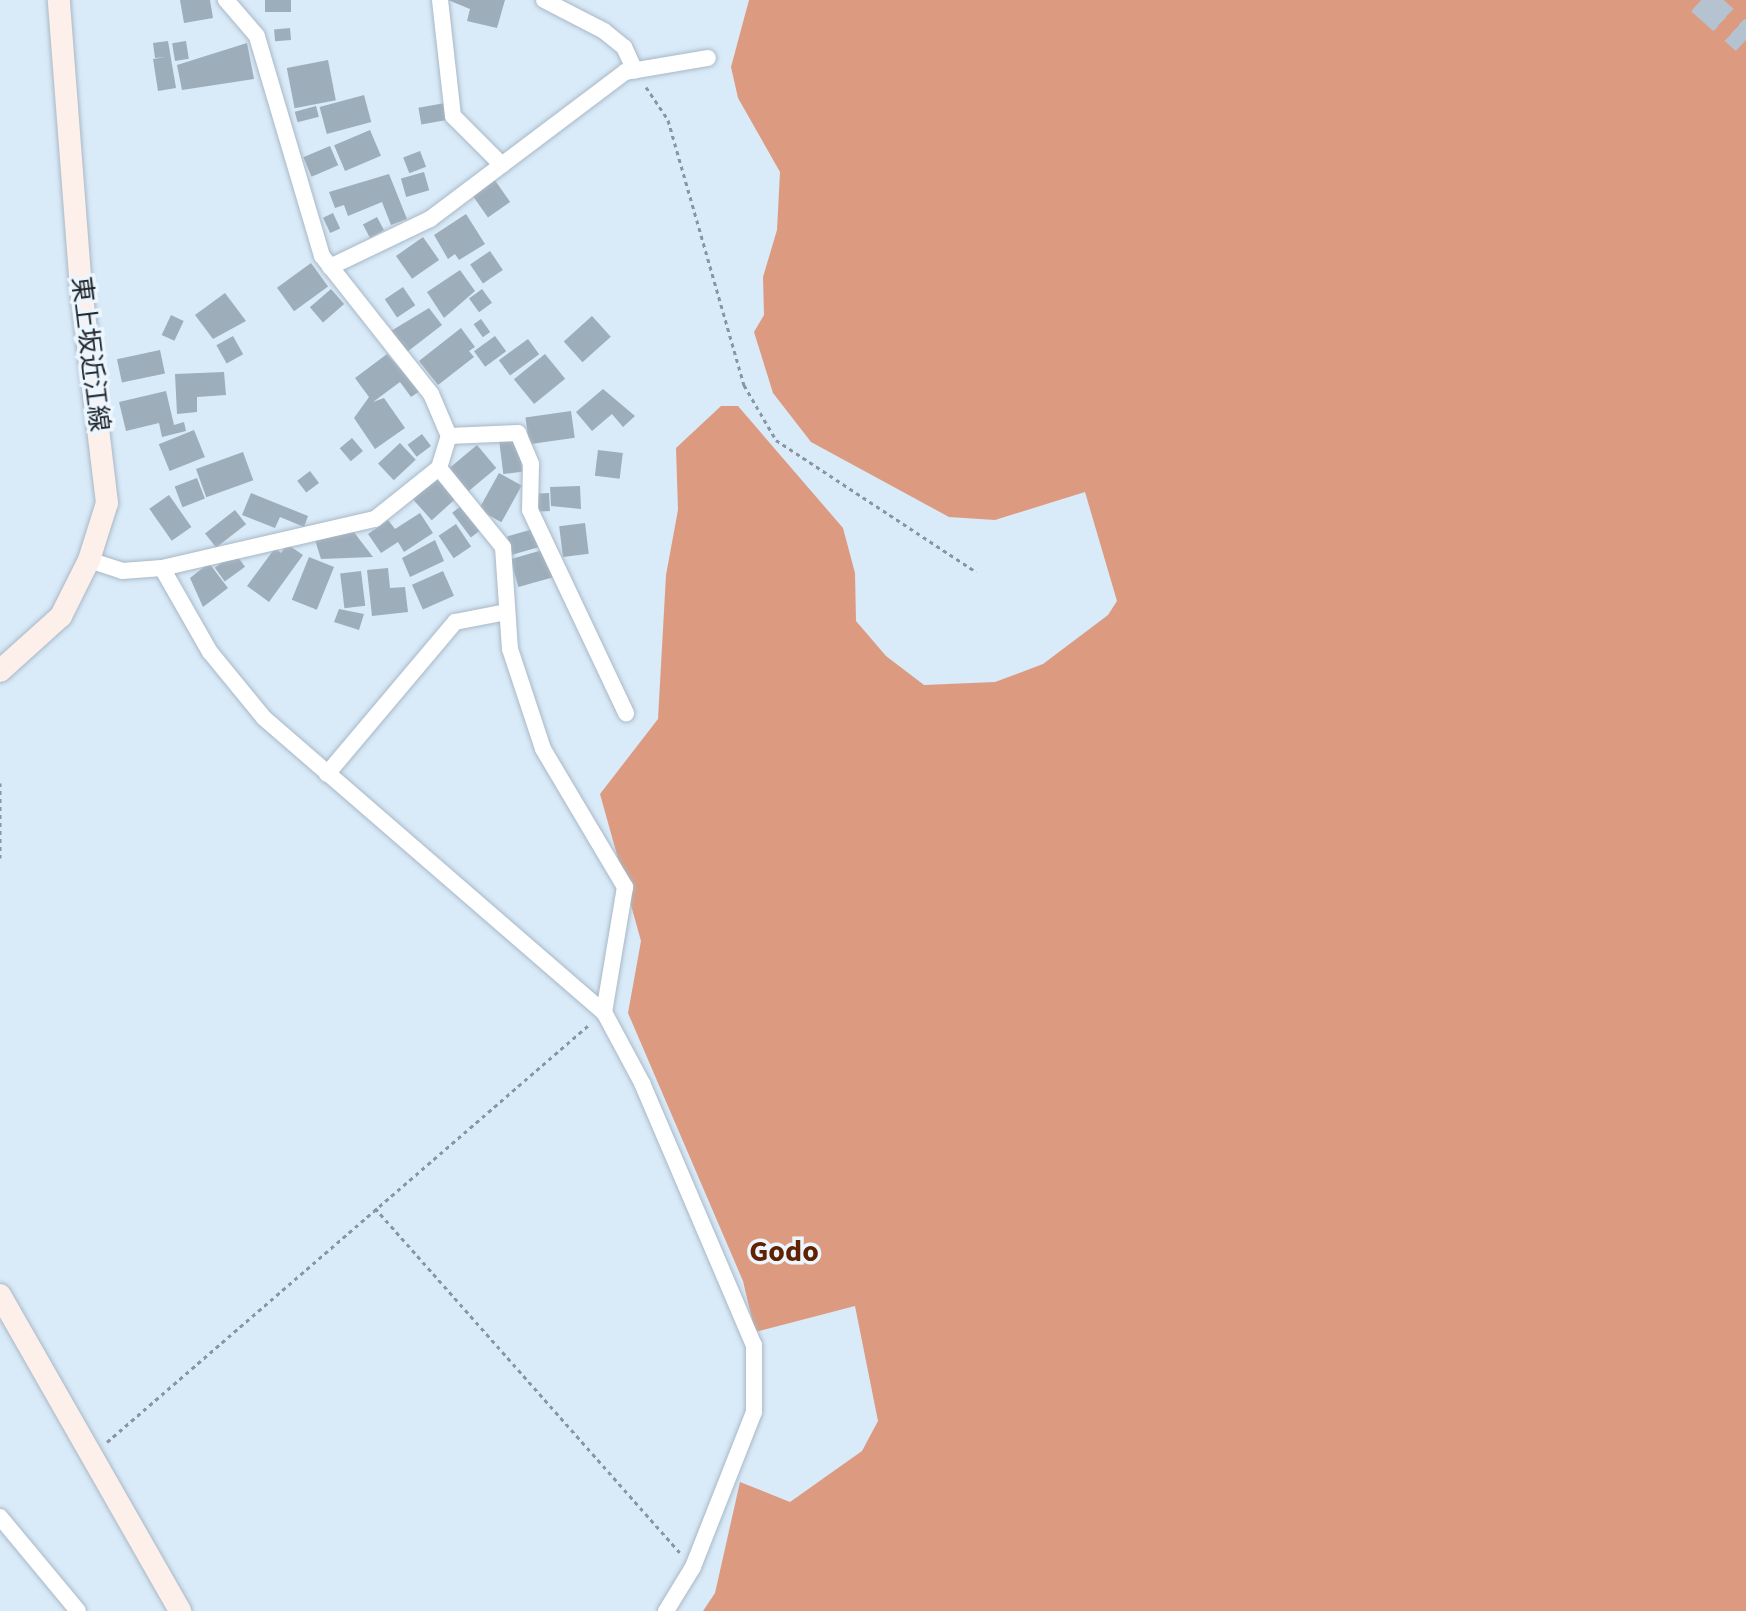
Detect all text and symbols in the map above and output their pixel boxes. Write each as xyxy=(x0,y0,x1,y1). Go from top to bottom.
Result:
street label: 東上坂近江線 xyxy=(65,275,115,433)
district label: Godo xyxy=(749,1234,819,1270)

